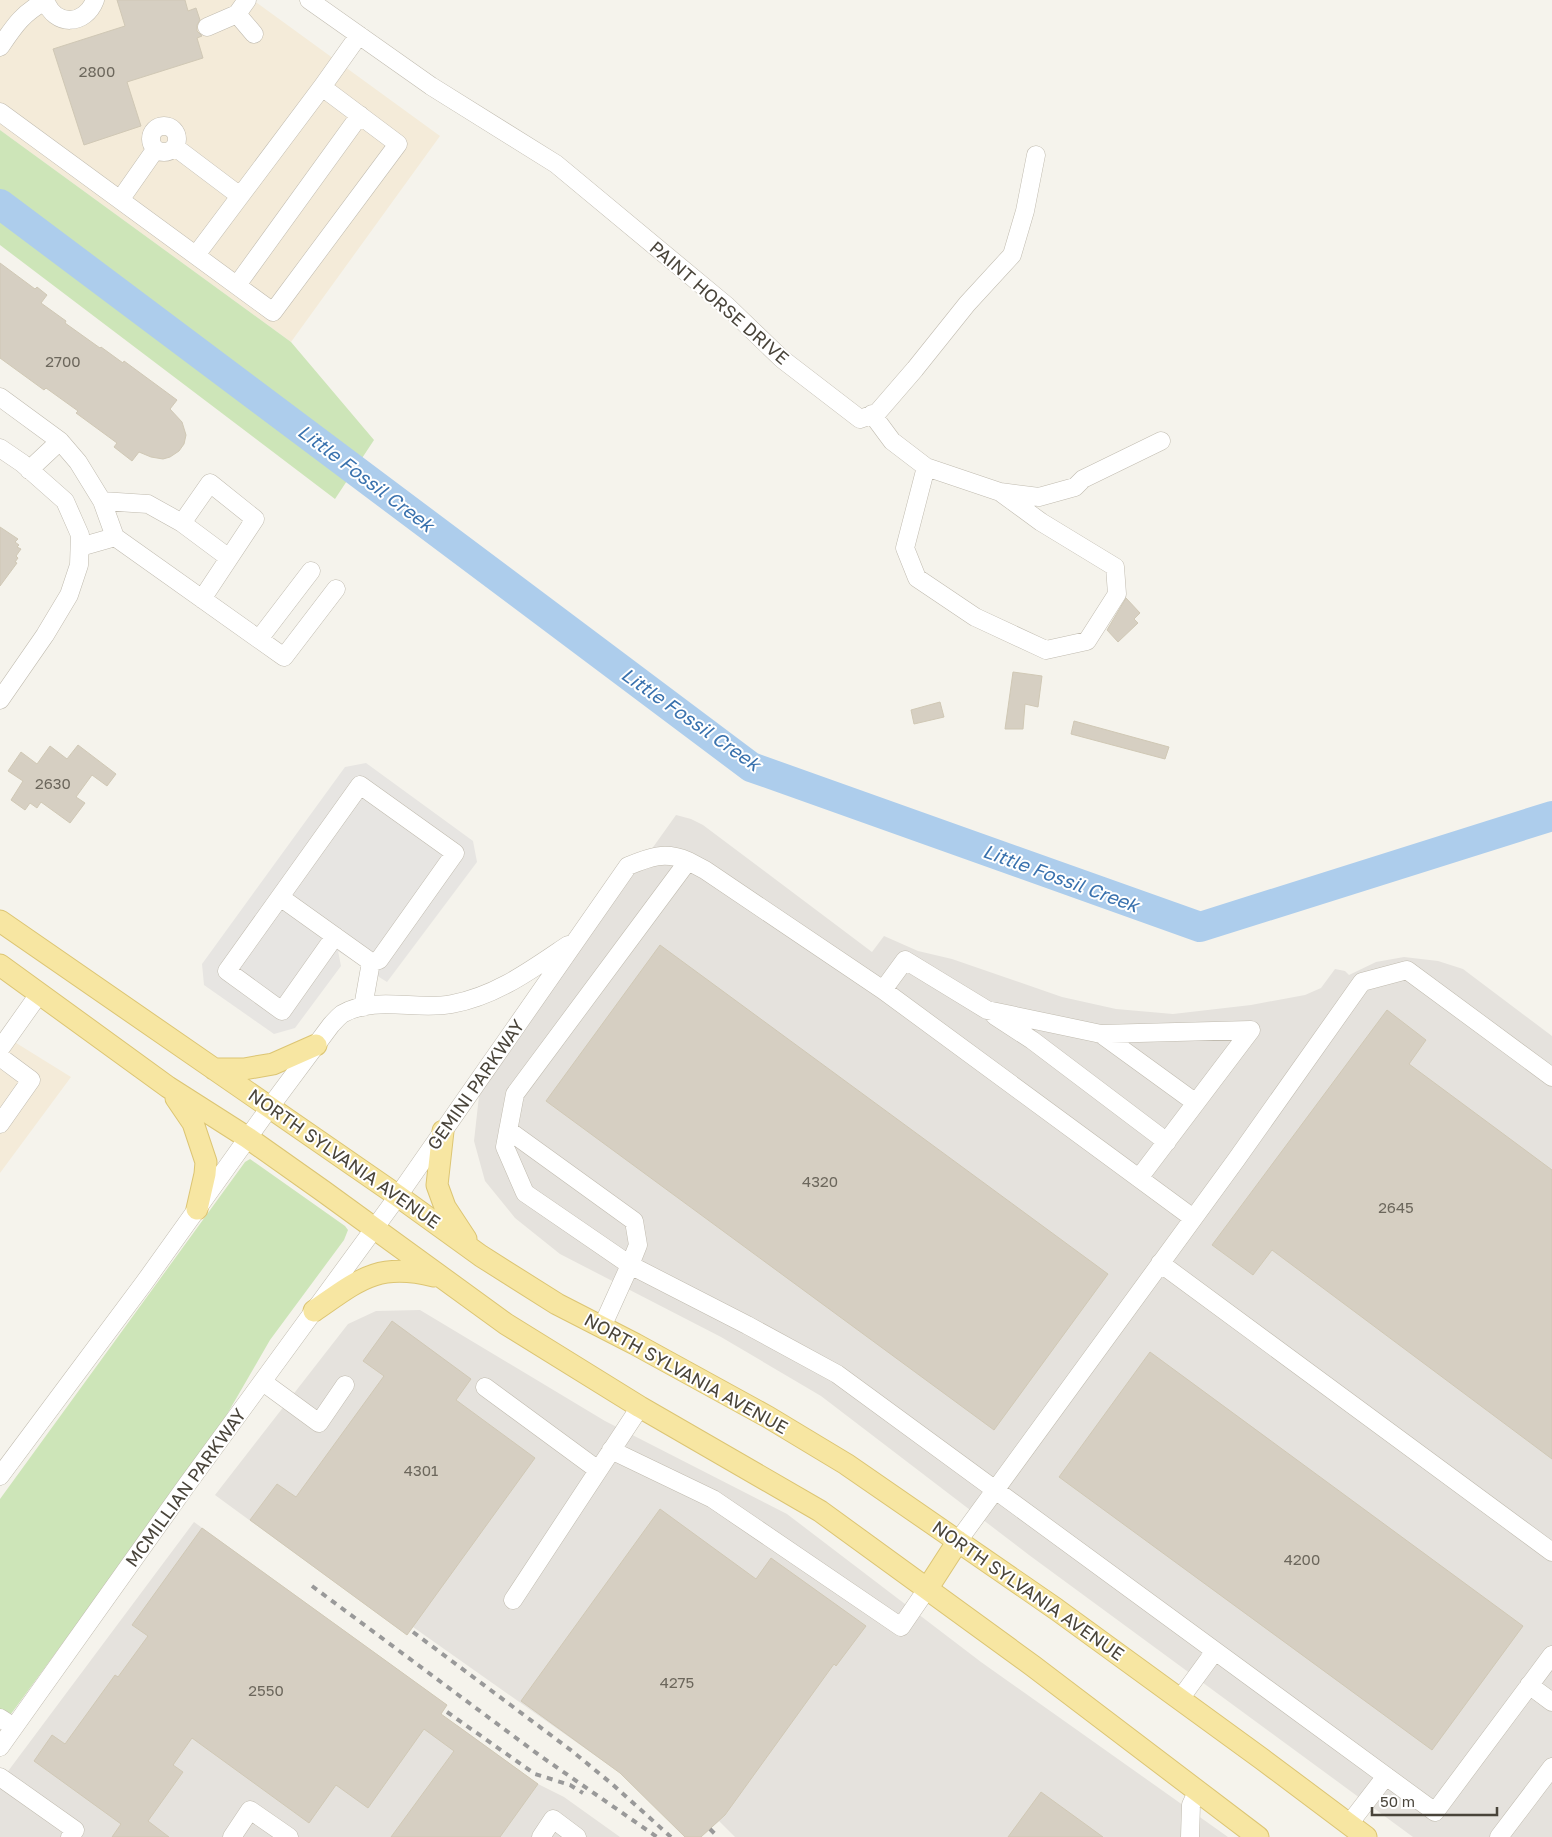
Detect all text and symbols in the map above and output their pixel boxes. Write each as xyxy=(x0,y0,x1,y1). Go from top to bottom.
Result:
house number: 2800 xyxy=(79,62,115,80)
street label: PAINT HORSE DRIVE xyxy=(646,236,794,369)
house number: 2700 xyxy=(45,352,81,370)
water label: Little Fossil Creek xyxy=(294,419,441,538)
water label: Little Fossil Creek xyxy=(617,662,767,776)
house number: 2630 xyxy=(35,774,71,792)
water label: Little Fossil Creek xyxy=(980,839,1144,917)
street label: GEMINI PARKWAY xyxy=(422,1015,529,1154)
street label: NORTH SYLVANIA AVENUE xyxy=(244,1083,445,1233)
house number: 4320 xyxy=(802,1172,838,1190)
house number: 2645 xyxy=(1378,1198,1414,1216)
street label: NORTH SYLVANIA AVENUE xyxy=(581,1308,792,1438)
street label: MCMILLIAN PARKWAY xyxy=(120,1404,250,1571)
house number: 4301 xyxy=(404,1461,438,1479)
street label: NORTH SYLVANIA AVENUE xyxy=(928,1515,1129,1665)
house number: 4200 xyxy=(1284,1550,1320,1568)
house number: 4275 xyxy=(660,1673,694,1691)
house number: 2550 xyxy=(248,1681,284,1699)
scale bar xyxy=(1372,1784,1497,1816)
text: 50 m xyxy=(1380,1792,1415,1810)

